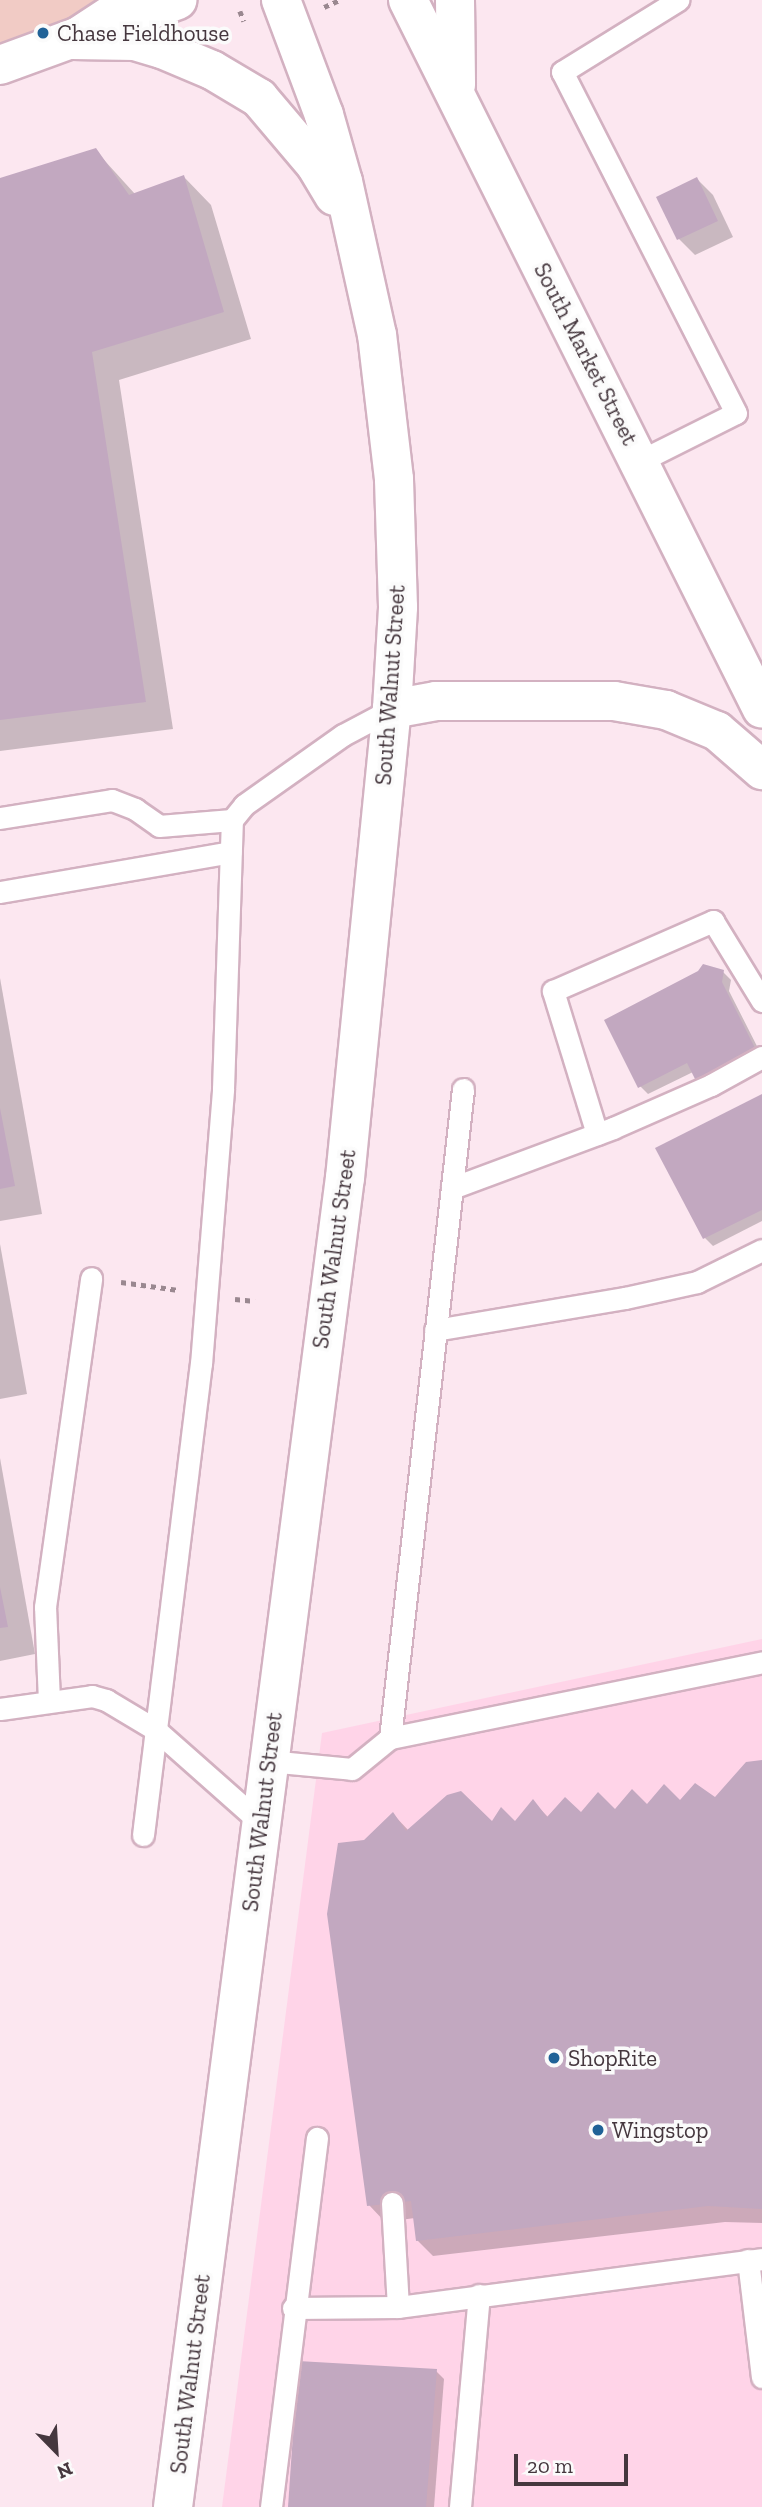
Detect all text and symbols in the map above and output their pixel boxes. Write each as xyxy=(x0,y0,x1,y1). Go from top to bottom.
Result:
place label: Chase Fieldhouse xyxy=(57,19,229,47)
marker: Chase Fieldhouse xyxy=(35,25,51,41)
street label: South Market Street xyxy=(528,258,644,450)
street label: South Walnut Street xyxy=(369,583,411,787)
street label: South Walnut Street xyxy=(306,1147,362,1351)
street label: South Walnut Street xyxy=(236,1710,288,1914)
place label: ShopRite xyxy=(568,2044,657,2072)
marker: ShopRite xyxy=(546,2050,562,2066)
place label: Wingstop xyxy=(612,2116,708,2144)
marker: Wingstop xyxy=(590,2122,606,2138)
street label: South Walnut Street xyxy=(164,2272,216,2476)
north arrow xyxy=(21,2416,91,2486)
scale bar xyxy=(517,2440,631,2484)
text: 20 m xyxy=(527,2453,573,2478)
text: N xyxy=(53,2457,76,2484)

